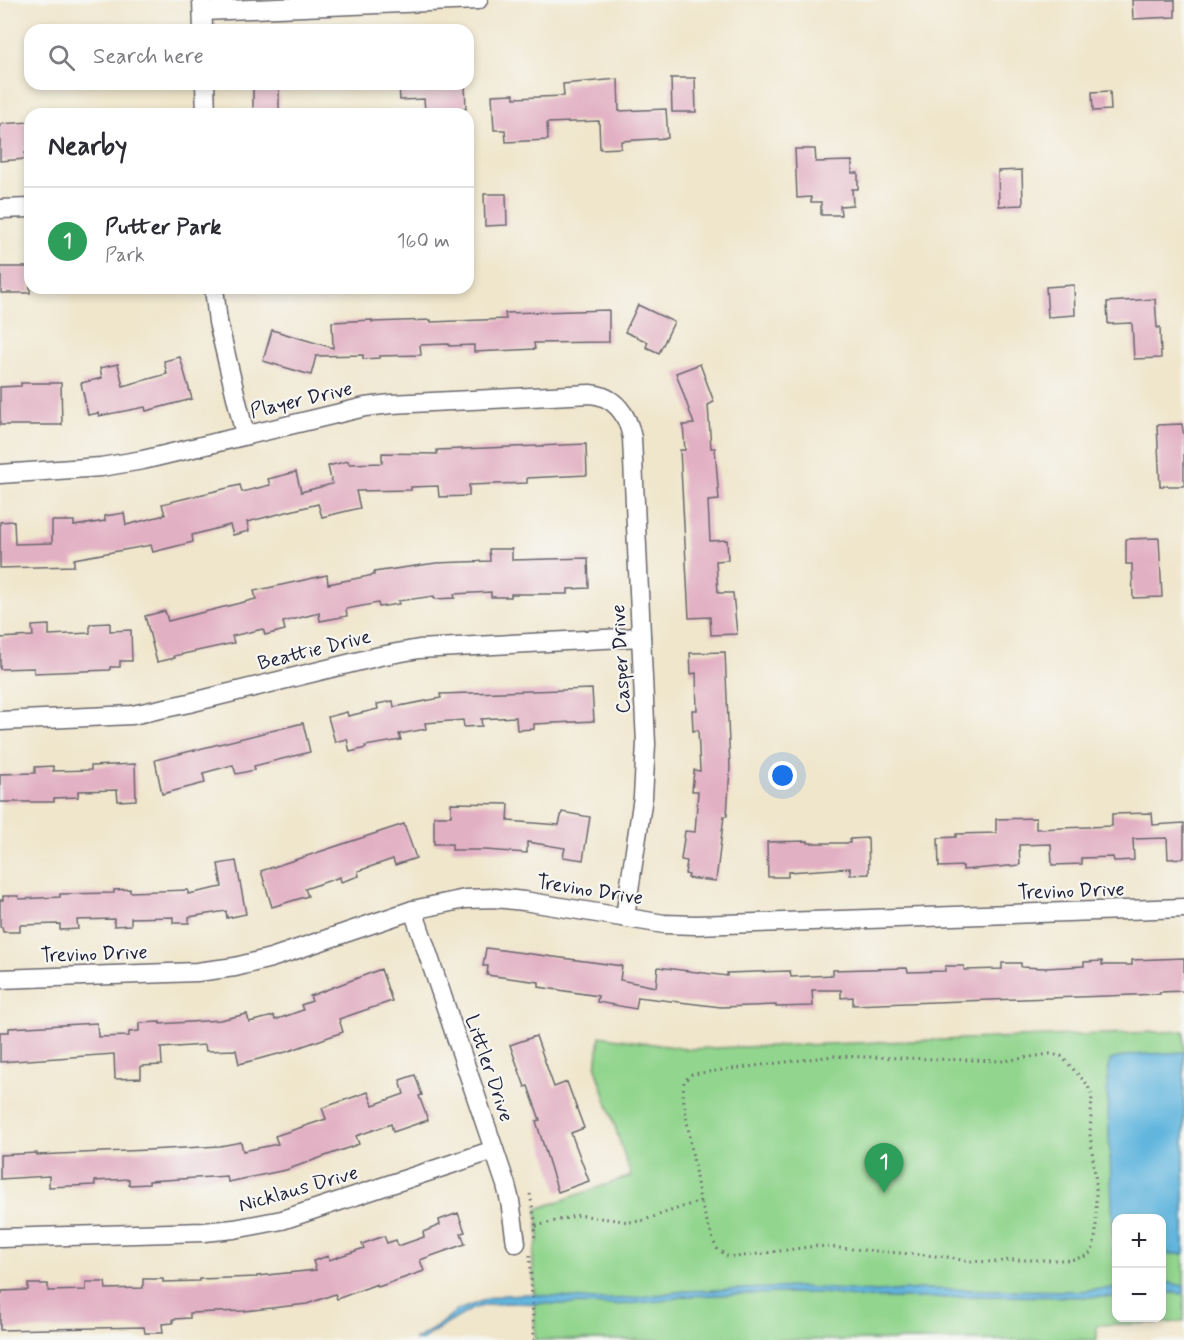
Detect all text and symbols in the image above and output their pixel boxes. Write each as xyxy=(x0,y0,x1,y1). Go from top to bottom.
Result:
search box xyxy=(24,24,474,90)
icon: search xyxy=(45,41,78,74)
text: Search here xyxy=(93,43,204,71)
text: Nearby xyxy=(48,130,127,164)
text: Putter Park xyxy=(105,214,221,242)
text: 1 xyxy=(63,228,72,255)
text: 160 m xyxy=(397,228,450,255)
text: Park xyxy=(105,242,145,269)
street label: Player Drive xyxy=(247,376,355,425)
street label: Casper Drive xyxy=(605,604,638,714)
street label: Beattie Drive xyxy=(255,623,374,678)
your location xyxy=(768,761,797,790)
street label: Trevino Drive xyxy=(535,869,645,912)
street label: Trevino Drive xyxy=(1017,876,1125,907)
street label: Trevino Drive xyxy=(40,939,148,970)
street label: Littler Drive xyxy=(458,1011,520,1126)
pin: 1 xyxy=(864,1144,904,1193)
street label: Nicklaus Drive xyxy=(236,1160,361,1219)
map controls xyxy=(1112,1214,1166,1322)
button: + xyxy=(1112,1214,1166,1268)
button: − xyxy=(1112,1268,1166,1322)

